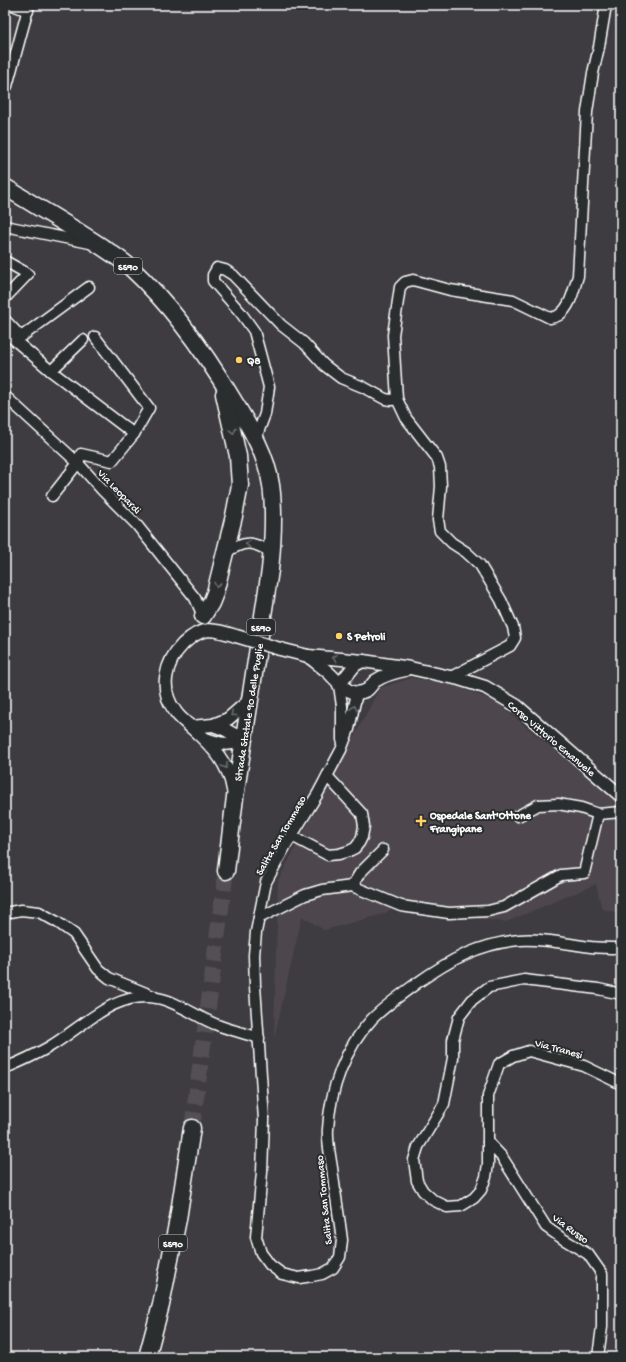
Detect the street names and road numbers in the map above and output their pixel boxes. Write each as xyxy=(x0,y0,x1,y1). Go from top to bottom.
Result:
road number: SS90 xyxy=(114,258,142,274)
street label: Via Leopardi xyxy=(94,467,143,517)
road number: SS90 xyxy=(247,619,275,635)
street label: Strada Statale 90 delle Puglie xyxy=(233,642,267,782)
street label: Corso Vittorio Emanuele xyxy=(504,699,597,780)
street label: Salita San Tommaso xyxy=(254,794,309,878)
street label: Via Tranesi xyxy=(532,1038,584,1062)
street label: Salita San Tommaso xyxy=(314,1154,336,1245)
street label: Via Russo xyxy=(549,1212,591,1247)
road number: SS90 xyxy=(159,1235,187,1251)

